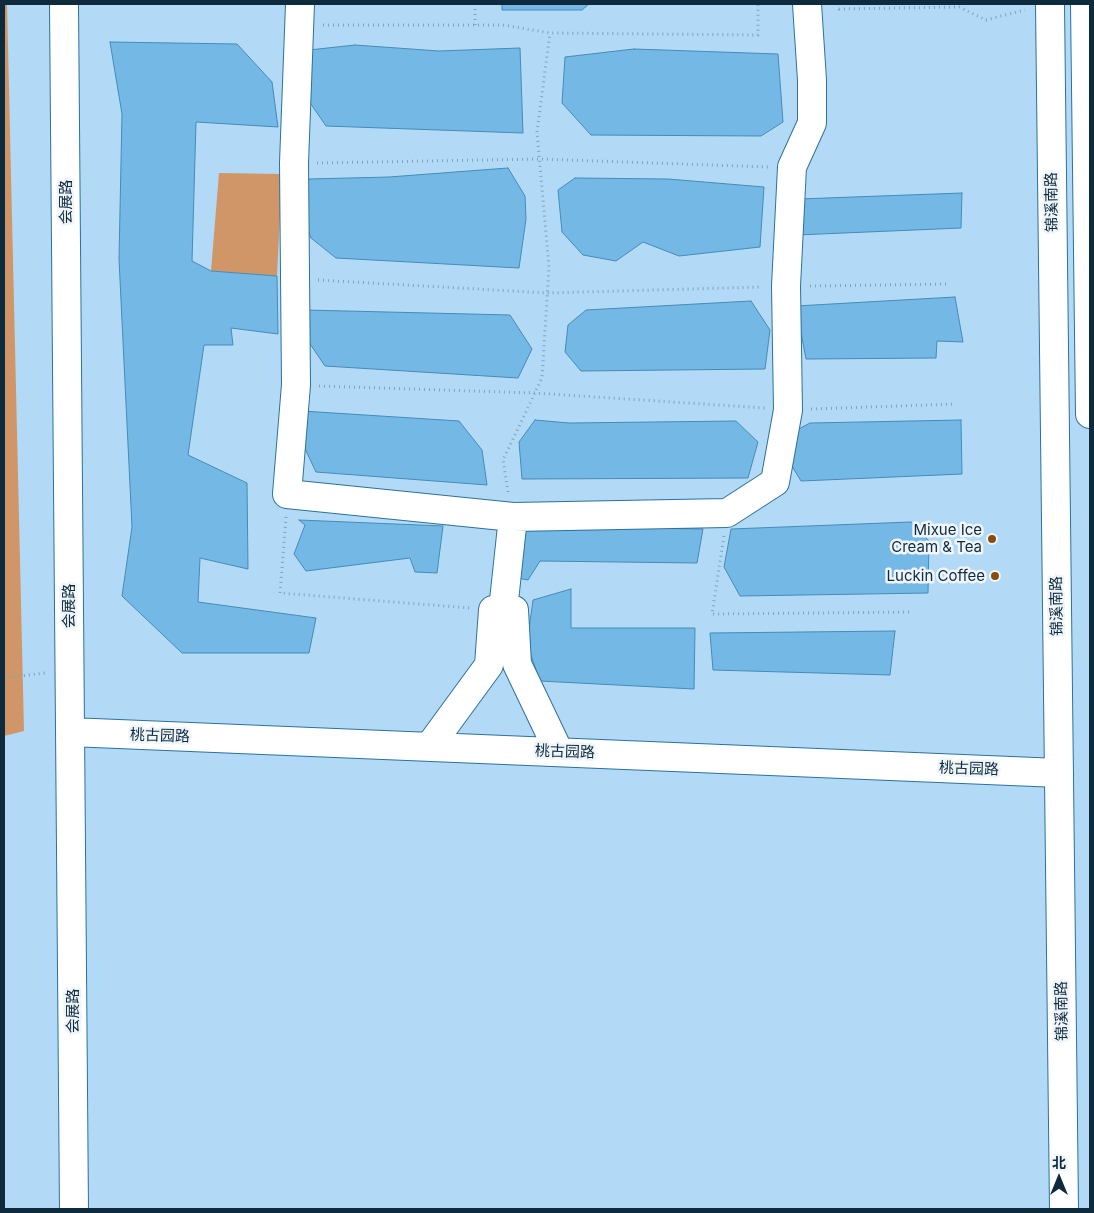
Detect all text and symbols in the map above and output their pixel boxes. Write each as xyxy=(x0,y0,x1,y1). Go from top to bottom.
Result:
street label: 锦溪南路 xyxy=(1042,172,1062,232)
street label: 会展路 xyxy=(57,180,75,224)
place label: Mixue Ice Cream & Tea xyxy=(891,521,982,556)
marker: Mixue Ice Cream & Tea xyxy=(986,533,998,545)
place label: Luckin Coffee xyxy=(887,567,985,585)
marker: Luckin Coffee xyxy=(989,570,1001,582)
street label: 锦溪南路 xyxy=(1047,576,1067,636)
street label: 会展路 xyxy=(60,584,78,628)
street label: 桃古园路 xyxy=(130,726,190,746)
street label: 桃古园路 xyxy=(535,742,595,762)
street label: 桃古园路 xyxy=(939,759,999,779)
street label: 锦溪南路 xyxy=(1052,981,1072,1041)
street label: 会展路 xyxy=(64,989,82,1033)
north arrow xyxy=(1034,1153,1084,1203)
text: 北 xyxy=(1052,1154,1066,1171)

